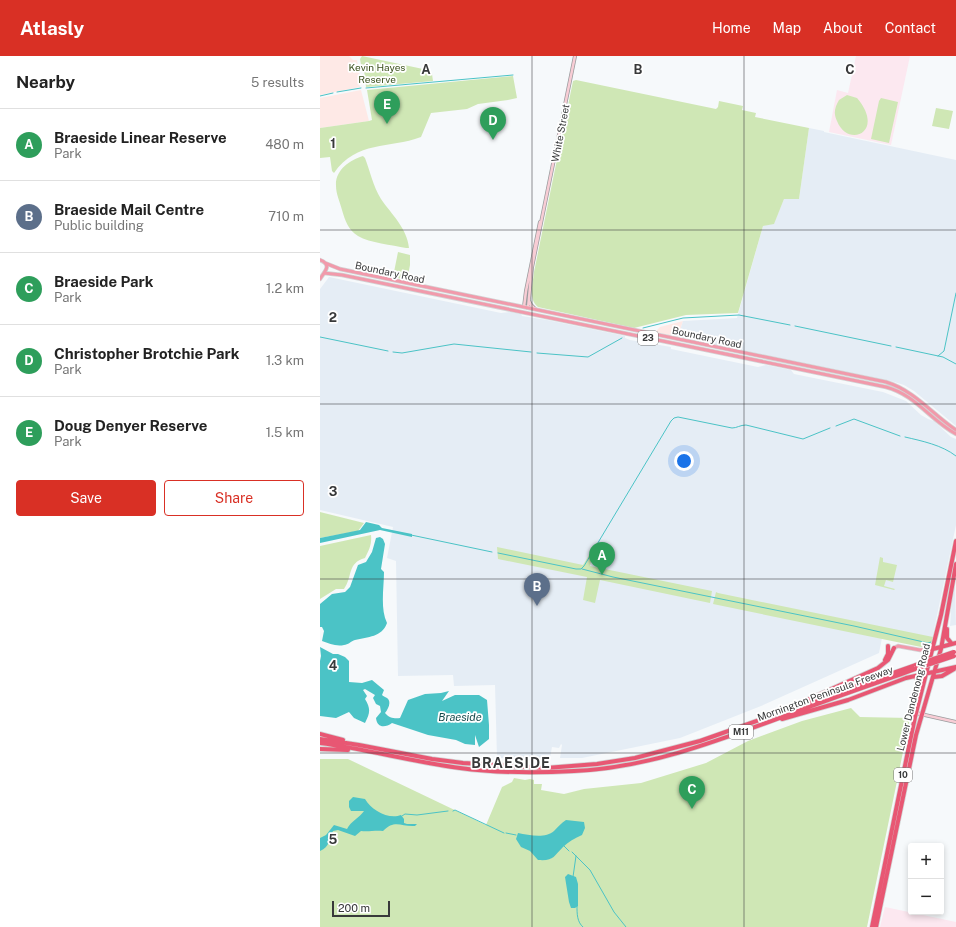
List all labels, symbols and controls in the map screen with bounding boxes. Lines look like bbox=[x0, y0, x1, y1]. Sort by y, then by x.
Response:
text: Atlasly bbox=[20, 17, 84, 39]
text: Home bbox=[712, 20, 751, 36]
text: Map bbox=[773, 20, 801, 36]
text: About bbox=[823, 20, 863, 36]
text: Contact bbox=[885, 20, 936, 36]
park label: Kevin Hayes Reserve bbox=[349, 61, 405, 85]
text: A bbox=[421, 62, 431, 77]
text: B bbox=[634, 62, 643, 77]
text: C bbox=[845, 62, 855, 77]
text: Nearby bbox=[16, 72, 75, 92]
text: 5 results bbox=[251, 75, 304, 90]
pin: E bbox=[374, 91, 400, 124]
street label: White Street bbox=[549, 103, 572, 163]
pin: D bbox=[480, 107, 506, 140]
text: Braeside Linear Reserve bbox=[54, 129, 227, 146]
text: 1 bbox=[330, 136, 336, 151]
text: A bbox=[24, 137, 34, 152]
text: 480 m bbox=[265, 137, 304, 152]
text: Park bbox=[54, 146, 82, 161]
text: Braeside Mail Centre bbox=[54, 201, 204, 218]
text: B bbox=[25, 209, 33, 224]
text: 710 m bbox=[268, 209, 304, 224]
text: Public building bbox=[54, 218, 144, 233]
street label: Boundary Road bbox=[354, 259, 426, 285]
text: Braeside Park bbox=[54, 273, 153, 290]
text: C bbox=[24, 281, 34, 296]
text: 1.2 km bbox=[266, 281, 304, 296]
text: Park bbox=[54, 290, 82, 305]
text: 2 bbox=[329, 310, 337, 325]
street label: Boundary Road bbox=[671, 324, 743, 350]
road number: 23 bbox=[638, 331, 658, 345]
text: Christopher Brotchie Park bbox=[54, 345, 239, 362]
text: D bbox=[24, 353, 34, 368]
text: 1.3 km bbox=[266, 353, 304, 368]
text: Park bbox=[54, 362, 82, 377]
text: Doug Denyer Reserve bbox=[54, 417, 207, 434]
text: E bbox=[25, 425, 33, 440]
text: 1.5 km bbox=[266, 425, 304, 440]
text: Park bbox=[54, 434, 82, 449]
your location bbox=[674, 451, 694, 471]
button: Save bbox=[16, 480, 156, 516]
button: Share bbox=[164, 480, 304, 516]
text: 3 bbox=[329, 484, 338, 499]
pin: A bbox=[589, 542, 615, 575]
pin: B bbox=[524, 573, 550, 606]
street label: Lower Dandenong Road bbox=[894, 642, 932, 752]
text: 4 bbox=[329, 658, 338, 673]
street label: Mornington Peninsula Freeway bbox=[755, 663, 895, 723]
water label: Braeside bbox=[438, 711, 482, 723]
road number: M11 bbox=[729, 725, 753, 739]
district label: BRAESIDE bbox=[471, 755, 551, 771]
road number: 10 bbox=[894, 768, 912, 782]
pin: C bbox=[679, 776, 705, 809]
text: 5 bbox=[329, 832, 338, 847]
map controls bbox=[908, 843, 944, 915]
button: + bbox=[908, 843, 944, 879]
button: − bbox=[908, 879, 944, 915]
scale bar bbox=[332, 899, 390, 918]
text: 200 m bbox=[338, 902, 370, 914]

